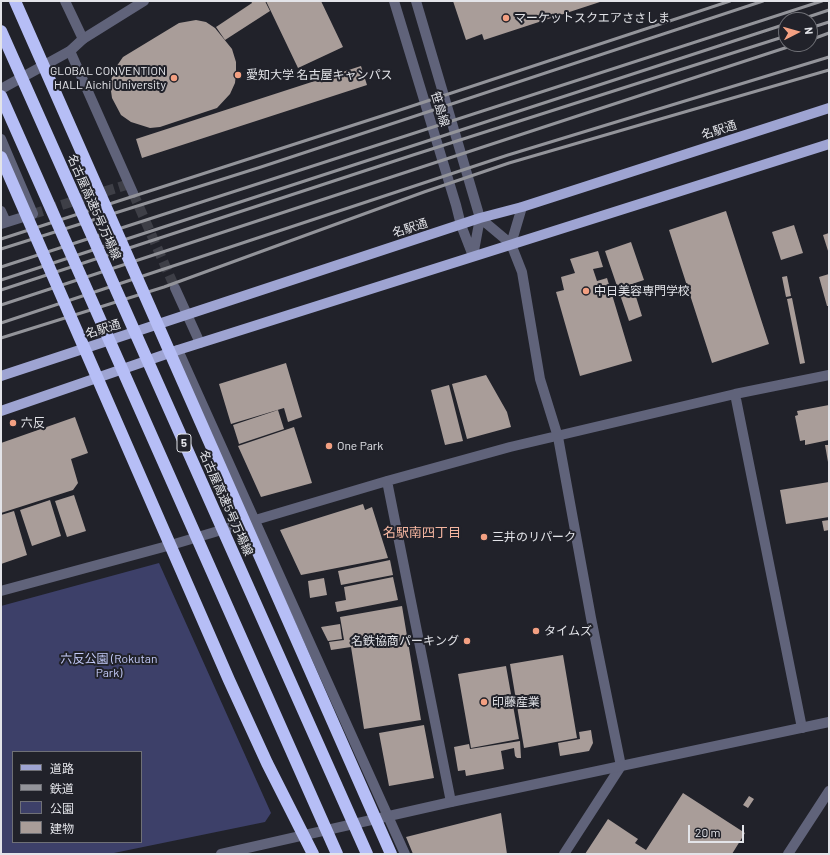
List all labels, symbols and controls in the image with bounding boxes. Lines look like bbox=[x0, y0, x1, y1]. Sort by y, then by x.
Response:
place label: マーケットスクエアささしま bbox=[514, 11, 670, 25]
north arrow bbox=[778, 12, 818, 52]
marker: マーケットスクエアささしま bbox=[501, 13, 511, 23]
text: N bbox=[803, 26, 816, 35]
place label: GLOBAL CONVENTION HALL Aichi University bbox=[50, 64, 166, 92]
place label: 愛知大学 名古屋キャンパス bbox=[246, 68, 392, 82]
marker: 愛知大学 名古屋キャンパス bbox=[233, 70, 243, 80]
marker: GLOBAL CONVENTION HALL Aichi University bbox=[169, 73, 179, 83]
street label: 笹島線 bbox=[428, 90, 452, 128]
street label: 名駅通 bbox=[700, 118, 738, 142]
street label: 名古屋高速5号万場線 bbox=[64, 152, 124, 262]
street label: 名駅通 bbox=[391, 216, 429, 240]
place label: 中日美容専門学校 bbox=[594, 284, 690, 298]
marker: 中日美容専門学校 bbox=[581, 286, 591, 296]
street label: 名駅通 bbox=[84, 317, 122, 341]
place label: 六反 bbox=[21, 416, 45, 430]
marker: 六反 bbox=[8, 418, 18, 428]
road number: 5 bbox=[177, 434, 191, 452]
place label: One Park bbox=[337, 439, 383, 453]
marker: One Park bbox=[324, 441, 334, 451]
street label: 名古屋高速5号万場線 bbox=[196, 448, 256, 558]
district label: 名駅南四丁目 bbox=[383, 525, 461, 541]
place label: 三井のリパーク bbox=[492, 530, 576, 544]
marker: 三井のリパーク bbox=[479, 532, 489, 542]
place label: タイムズ bbox=[544, 624, 592, 638]
marker: タイムズ bbox=[531, 626, 541, 636]
place label: 名鉄協商パーキング bbox=[351, 634, 459, 648]
marker: 名鉄協商パーキング bbox=[462, 636, 472, 646]
park label: 六反公園 (Rokutan Park) bbox=[61, 652, 157, 680]
place label: 印藤産業 bbox=[492, 695, 540, 709]
marker: 印藤産業 bbox=[479, 697, 489, 707]
legend bbox=[12, 751, 142, 843]
text: 道路 bbox=[50, 761, 74, 775]
text: 鉄道 bbox=[50, 781, 74, 795]
text: 公園 bbox=[50, 801, 74, 815]
scale bar bbox=[690, 817, 746, 843]
text: 建物 bbox=[50, 821, 74, 835]
text: 20 m bbox=[695, 825, 721, 839]

